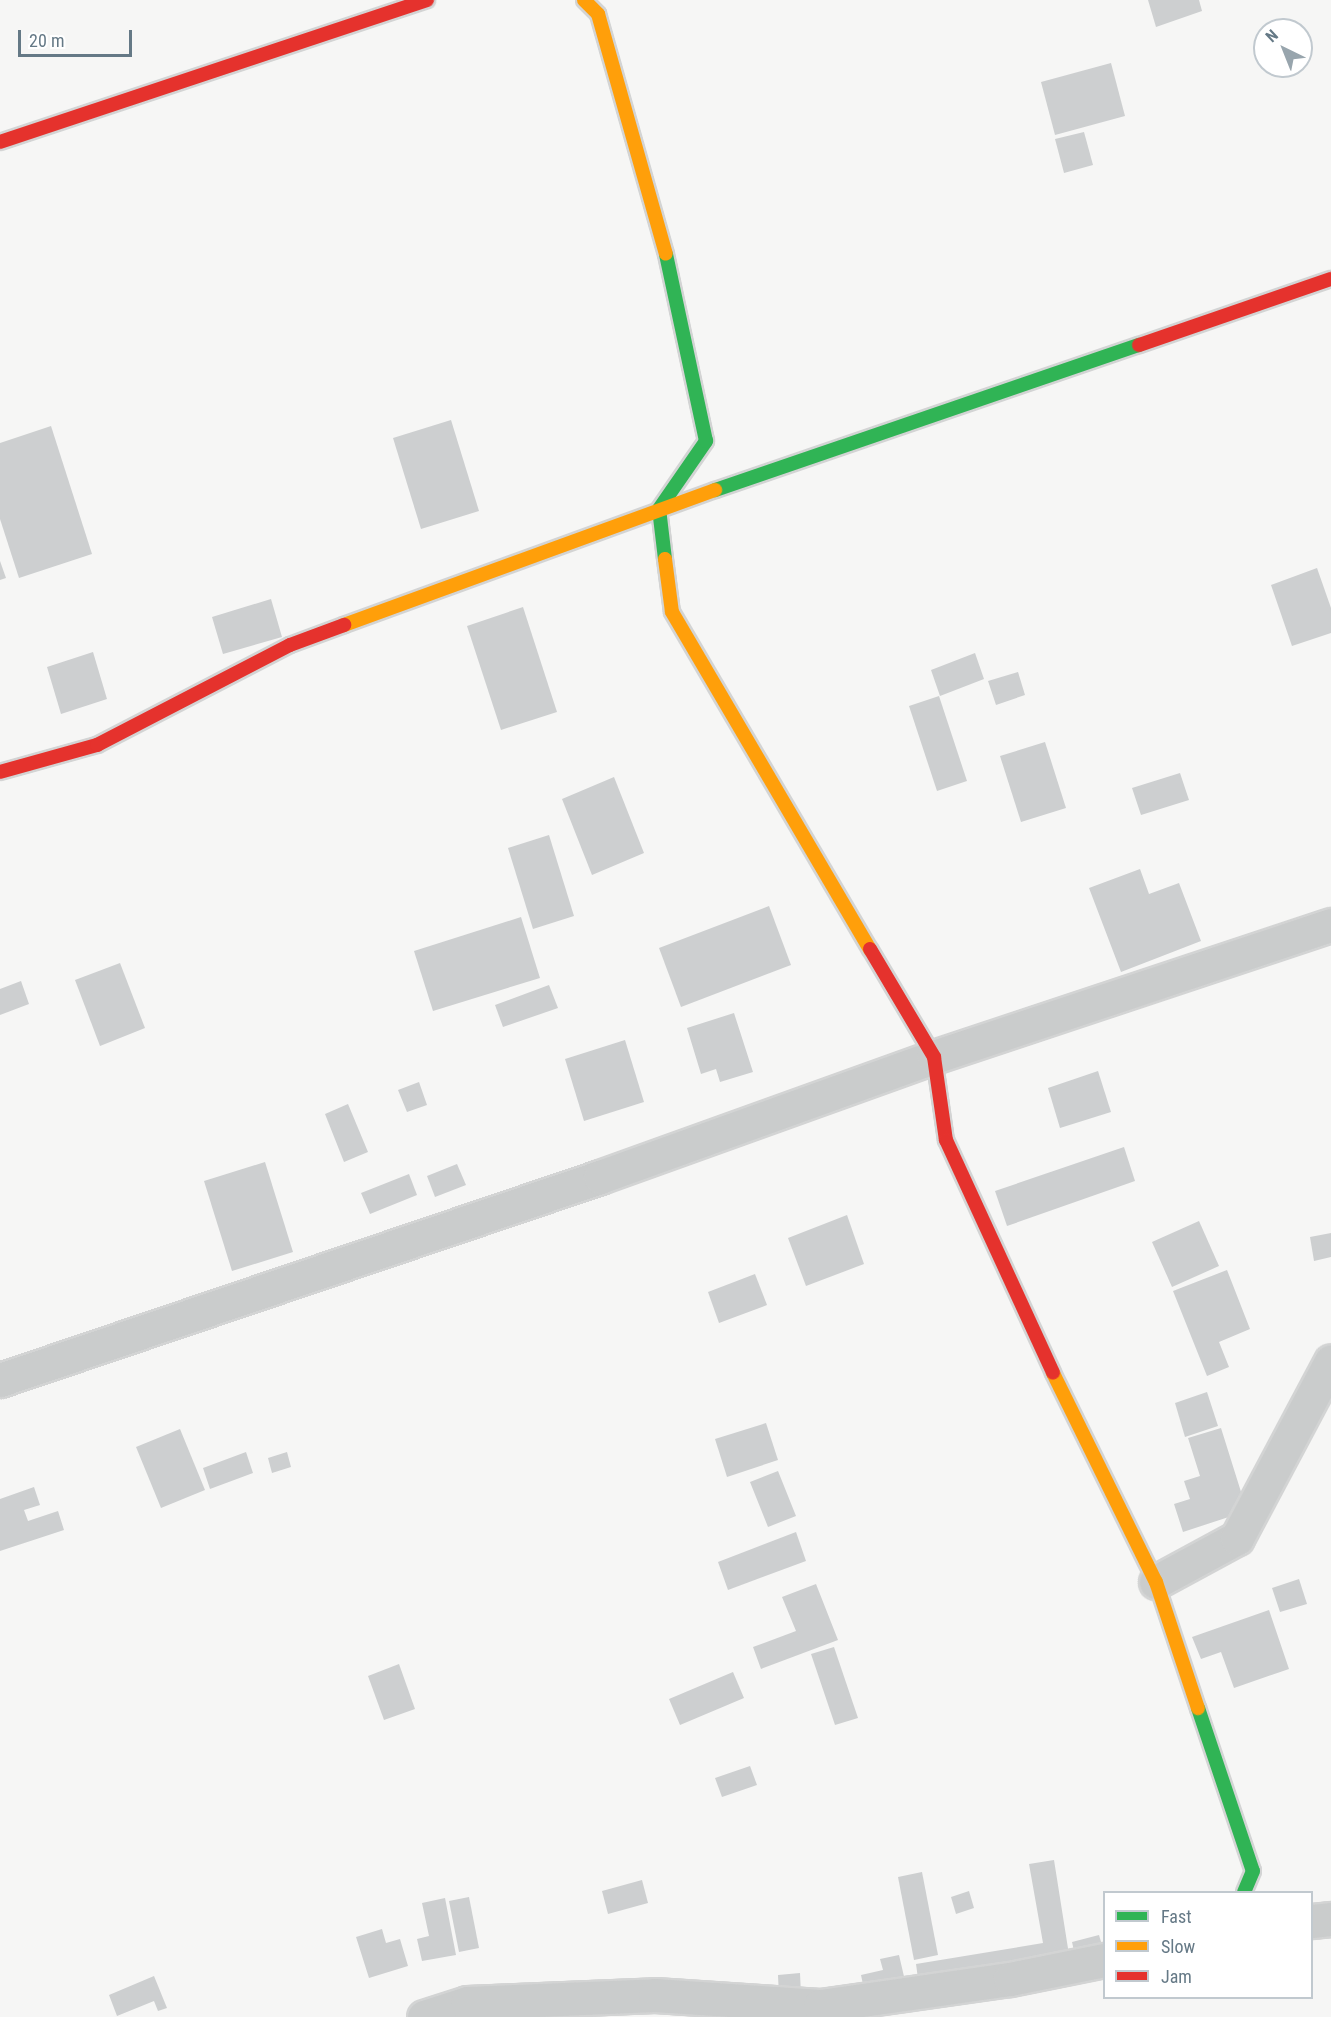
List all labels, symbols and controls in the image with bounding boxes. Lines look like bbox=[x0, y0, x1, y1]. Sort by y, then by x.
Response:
scale bar bbox=[21, 18, 135, 56]
north arrow bbox=[1253, 18, 1313, 78]
text: N bbox=[1262, 26, 1282, 46]
text: 20 m bbox=[29, 30, 64, 51]
legend bbox=[1103, 1891, 1313, 1999]
text: Fast bbox=[1161, 1906, 1192, 1927]
text: Slow bbox=[1161, 1936, 1195, 1957]
text: Jam bbox=[1161, 1966, 1192, 1987]

